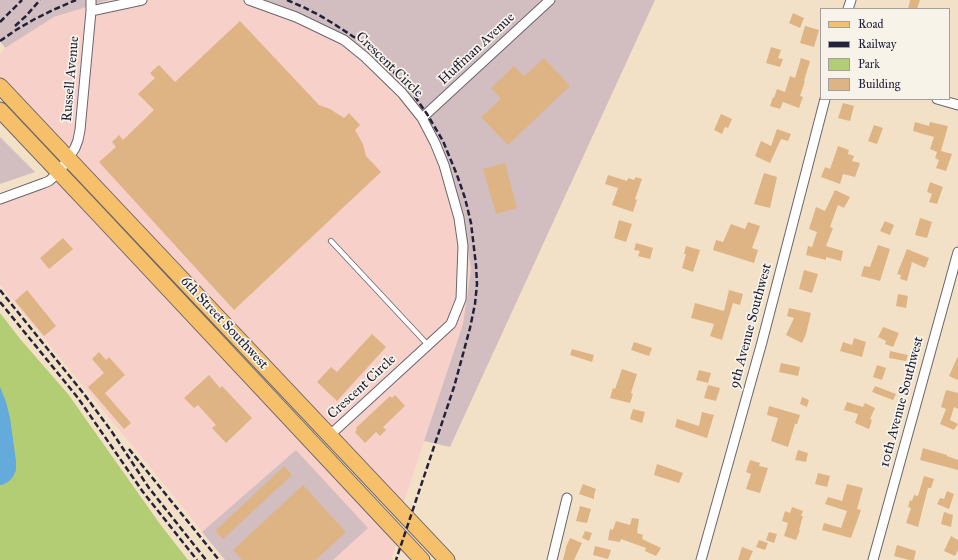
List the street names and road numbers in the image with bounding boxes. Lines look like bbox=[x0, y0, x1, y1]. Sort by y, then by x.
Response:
street label: Huffman Avenue bbox=[435, 9, 519, 89]
street label: Crescent Circle bbox=[352, 29, 426, 101]
street label: Russell Avenue bbox=[59, 36, 83, 122]
street label: 9th Avenue Southwest bbox=[726, 262, 776, 390]
street label: 6th Street Southwest bbox=[177, 273, 271, 373]
street label: 10th Avenue Southwest bbox=[876, 335, 928, 469]
street label: Crescent Circle bbox=[324, 351, 400, 423]

